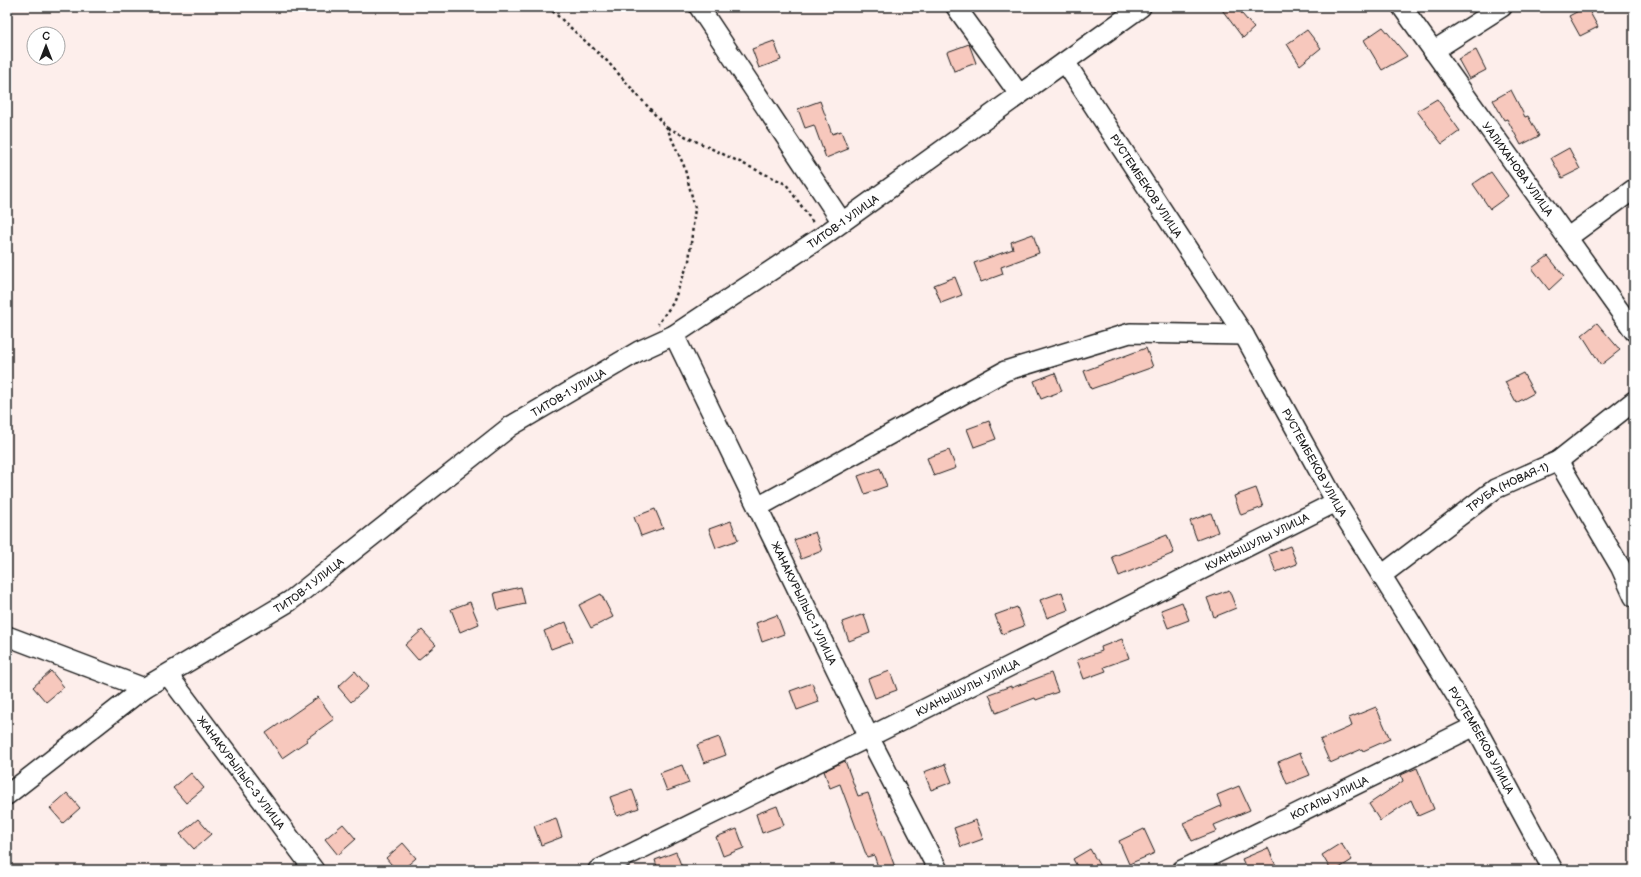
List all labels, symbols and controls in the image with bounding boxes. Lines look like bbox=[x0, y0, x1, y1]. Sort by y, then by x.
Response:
north arrow bbox=[26, 26, 66, 66]
text: С bbox=[42, 30, 50, 43]
street label: УАЛИХАНОВА УЛИЦА bbox=[1479, 120, 1556, 219]
street label: РУСТЕМБЕКОВ УЛИЦА bbox=[1107, 132, 1185, 241]
street label: ТИТОВ-1 УЛИЦА bbox=[805, 192, 881, 251]
street label: ТИТОВ-1 УЛИЦА bbox=[529, 366, 608, 420]
street label: РУСТЕМБЕКОВ УЛИЦА bbox=[1279, 407, 1349, 519]
street label: ТРУБА (НОВАЯ-1) bbox=[1464, 460, 1551, 515]
street label: КУАНЫШУЛЫ УЛИЦА bbox=[1203, 511, 1311, 574]
street label: ЖАНАКУРЫЛЫС-1 УЛИЦА bbox=[768, 540, 839, 667]
street label: ТИТОВ-1 УЛИЦА bbox=[272, 555, 347, 616]
street label: КУАНЫШУЛЫ УЛИЦА bbox=[914, 656, 1022, 719]
street label: РУСТЕМБЕКОВ УЛИЦА bbox=[1445, 684, 1517, 796]
street label: ЖАНАКУРЫЛЫС-3 УЛИЦА bbox=[194, 714, 287, 832]
street label: КОГАЛЫ УЛИЦА bbox=[1288, 773, 1371, 823]

